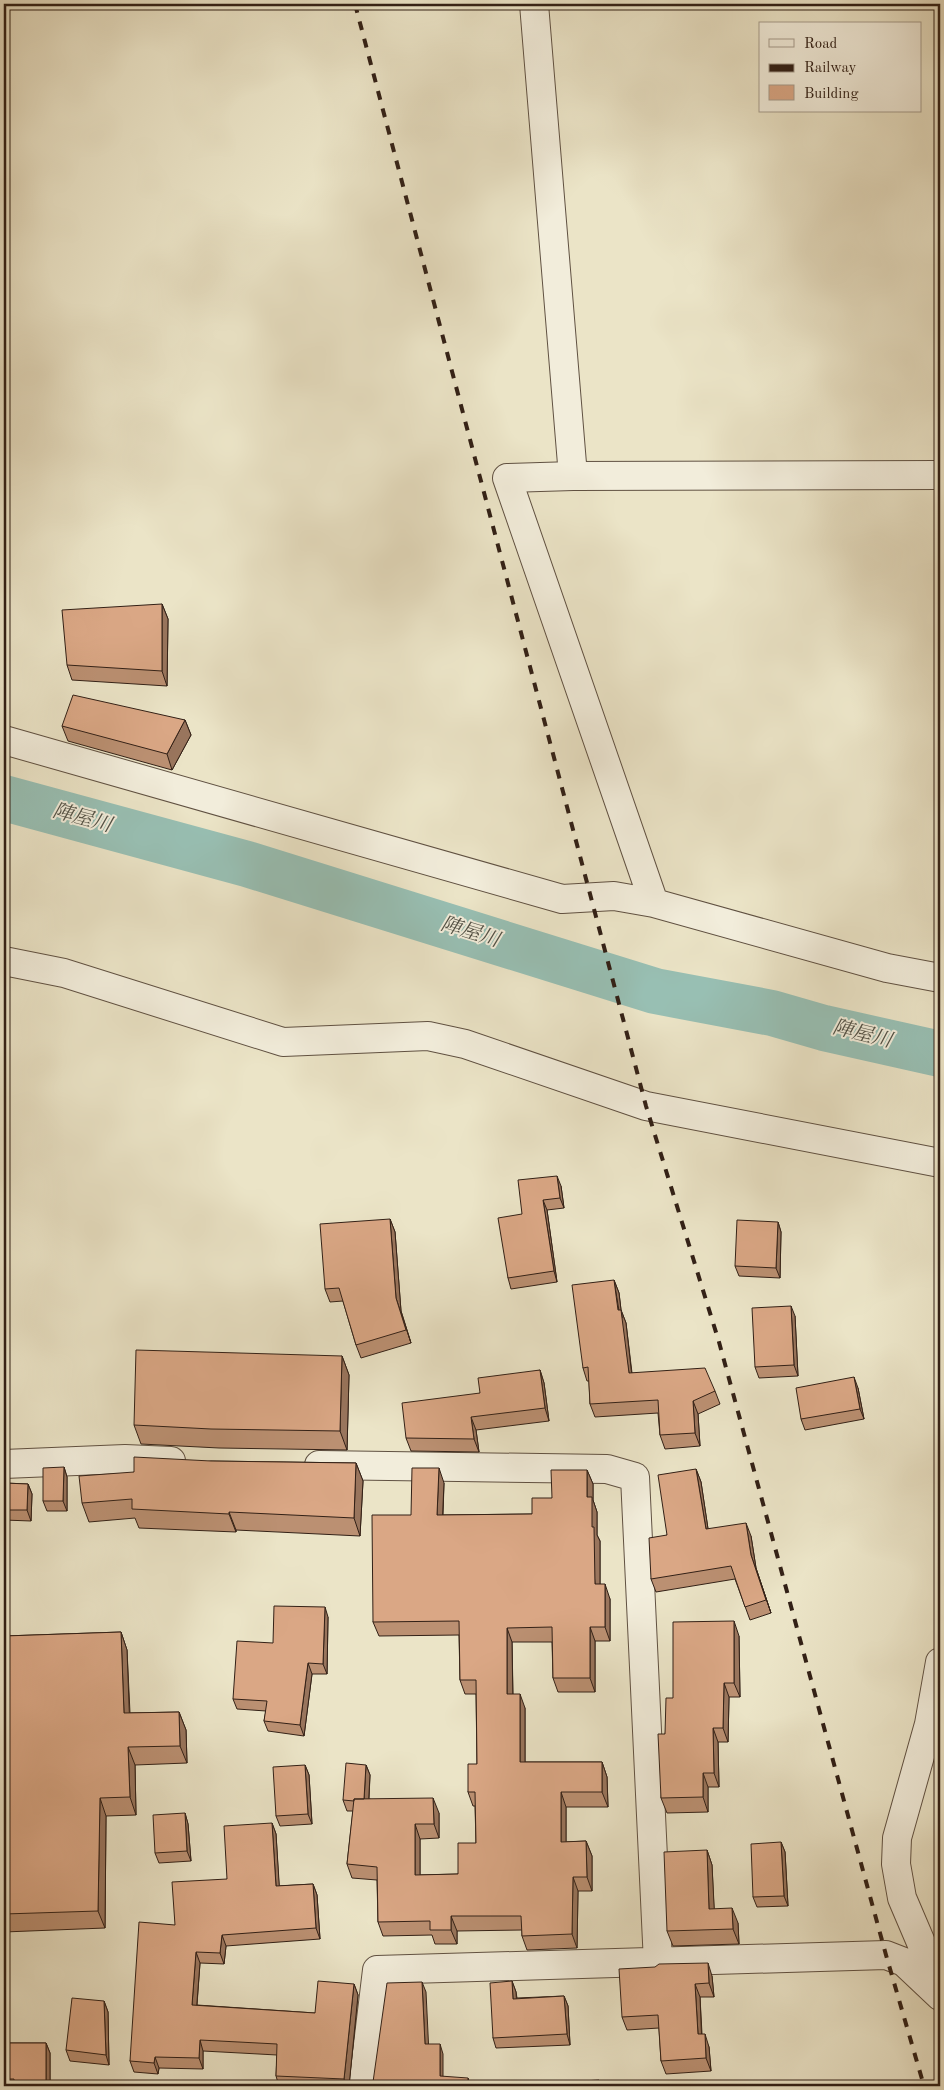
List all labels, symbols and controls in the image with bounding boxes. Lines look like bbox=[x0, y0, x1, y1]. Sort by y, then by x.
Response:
legend bbox=[759, 22, 922, 112]
text: Road bbox=[804, 37, 838, 52]
text: Railway bbox=[804, 61, 857, 76]
text: Building bbox=[804, 87, 859, 102]
water label: 陣屋川 bbox=[50, 800, 116, 837]
water label: 陣屋川 bbox=[438, 913, 504, 952]
water label: 陣屋川 bbox=[830, 1016, 896, 1052]

